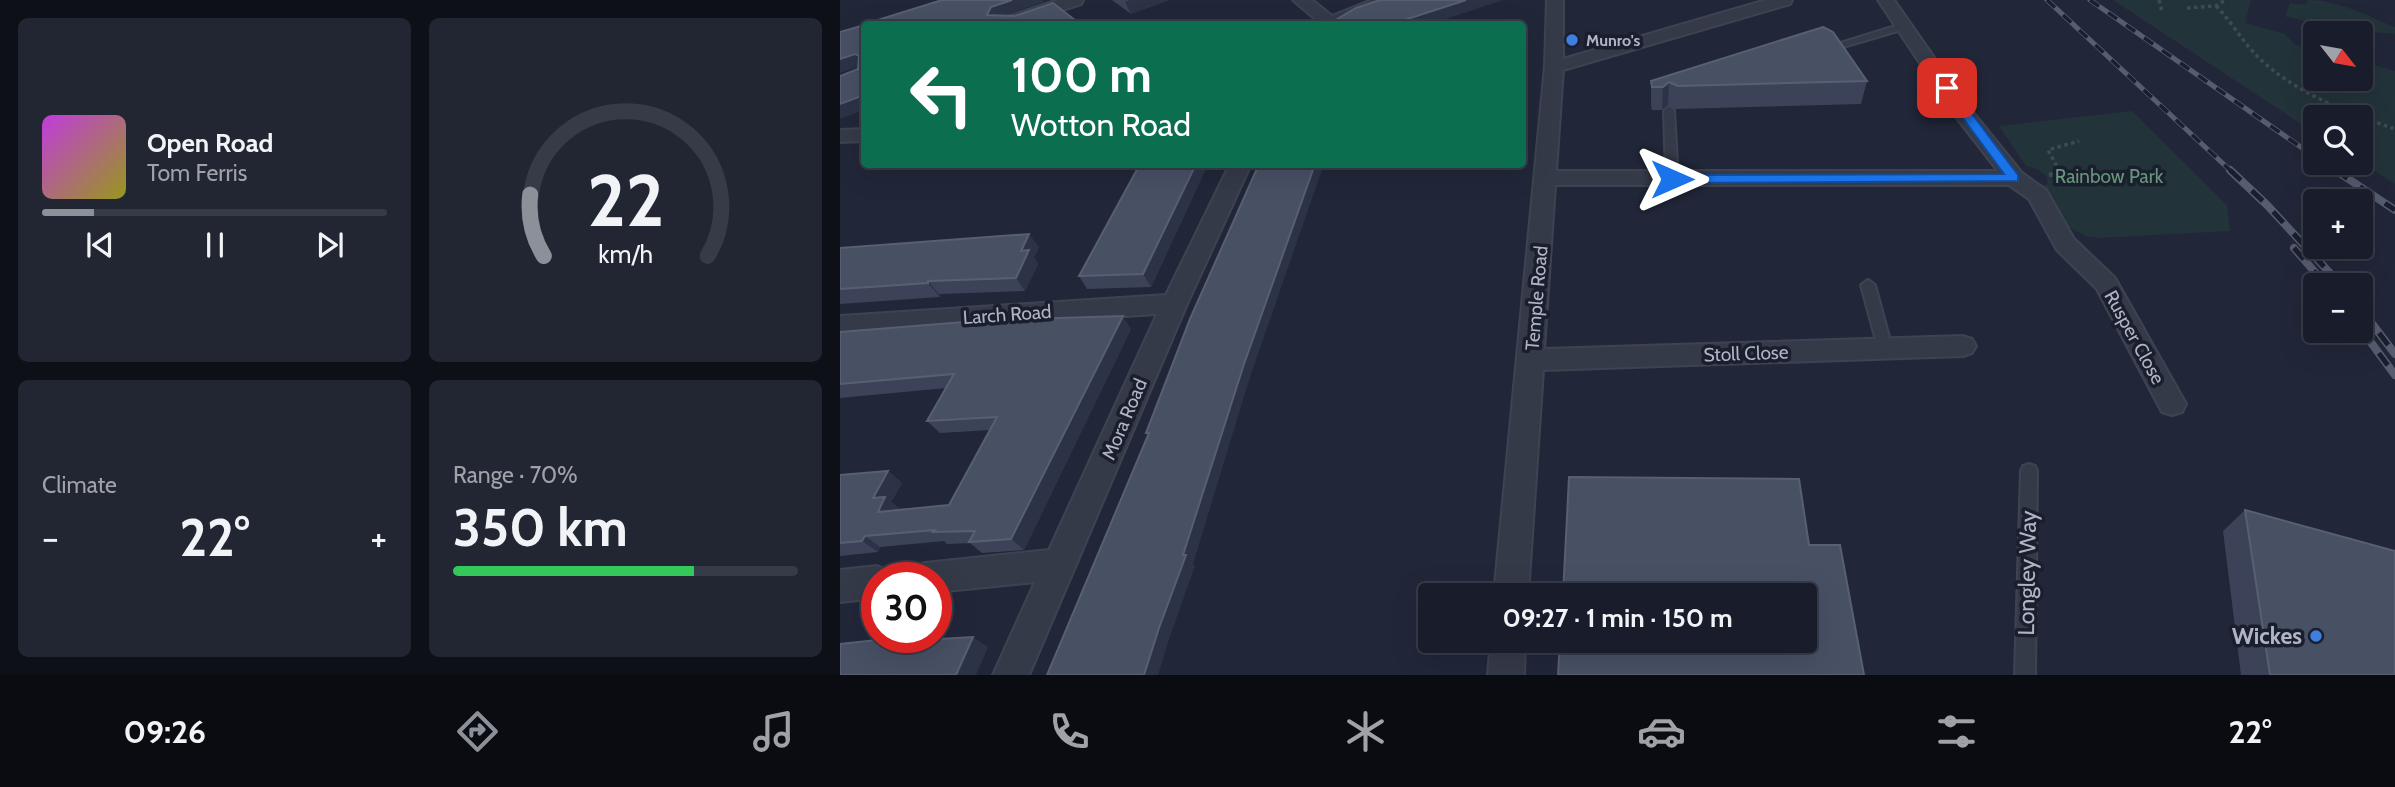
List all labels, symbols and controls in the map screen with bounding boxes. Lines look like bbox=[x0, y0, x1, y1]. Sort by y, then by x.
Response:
north arrow bbox=[2303, 21, 2373, 91]
map controls bbox=[2303, 21, 2373, 343]
place label: Munro's bbox=[1586, 31, 1641, 50]
marker: Munro's bbox=[1564, 32, 1580, 48]
text: 100 m bbox=[1011, 45, 1152, 104]
icon: left bbox=[896, 49, 987, 140]
pin bbox=[1917, 58, 1977, 118]
icon: arrive bbox=[1928, 69, 1966, 107]
text: Wotton Road bbox=[1011, 105, 1191, 144]
button: search bbox=[2303, 105, 2373, 175]
text: Open Road bbox=[147, 127, 273, 159]
position arrow bbox=[1635, 142, 1709, 216]
text: 22 bbox=[587, 156, 664, 244]
text: Tom Ferris bbox=[147, 159, 247, 187]
park label: Rainbow Park bbox=[2055, 165, 2164, 188]
button: + bbox=[2303, 189, 2373, 259]
icon: previous bbox=[81, 226, 119, 264]
icon: pause bbox=[196, 226, 234, 264]
icon: next bbox=[311, 226, 349, 264]
text: km/h bbox=[598, 239, 653, 269]
street label: Temple Road bbox=[1520, 245, 1553, 351]
button: − bbox=[2303, 273, 2373, 343]
street label: Rusper Close bbox=[2099, 286, 2170, 388]
street label: Larch Road bbox=[962, 300, 1052, 329]
street label: Stoll Close bbox=[1703, 341, 1789, 366]
street label: Mora Road bbox=[1097, 375, 1152, 463]
text: Range · 70% bbox=[453, 461, 578, 489]
text: Climate bbox=[42, 471, 117, 499]
text: 350 km bbox=[453, 496, 628, 559]
text: 22° bbox=[179, 506, 250, 569]
street label: Longley Way bbox=[2012, 510, 2042, 636]
text: − bbox=[42, 514, 59, 561]
text: + bbox=[370, 514, 387, 561]
speed limit sign: 30 bbox=[861, 562, 952, 653]
text: 09:27 · 1 min · 150 m bbox=[1502, 602, 1733, 634]
place label: Wickes bbox=[2232, 622, 2302, 650]
marker: Wickes bbox=[2308, 628, 2324, 644]
icon: directions bbox=[453, 707, 502, 756]
icon: music bbox=[749, 707, 798, 756]
icon: phone bbox=[1045, 707, 1094, 756]
icon: climate bbox=[1341, 707, 1390, 756]
icon: car bbox=[1637, 707, 1686, 756]
icon: filters bbox=[1932, 707, 1981, 756]
text: 09:26 bbox=[123, 712, 206, 751]
text: 22° bbox=[2228, 712, 2272, 751]

